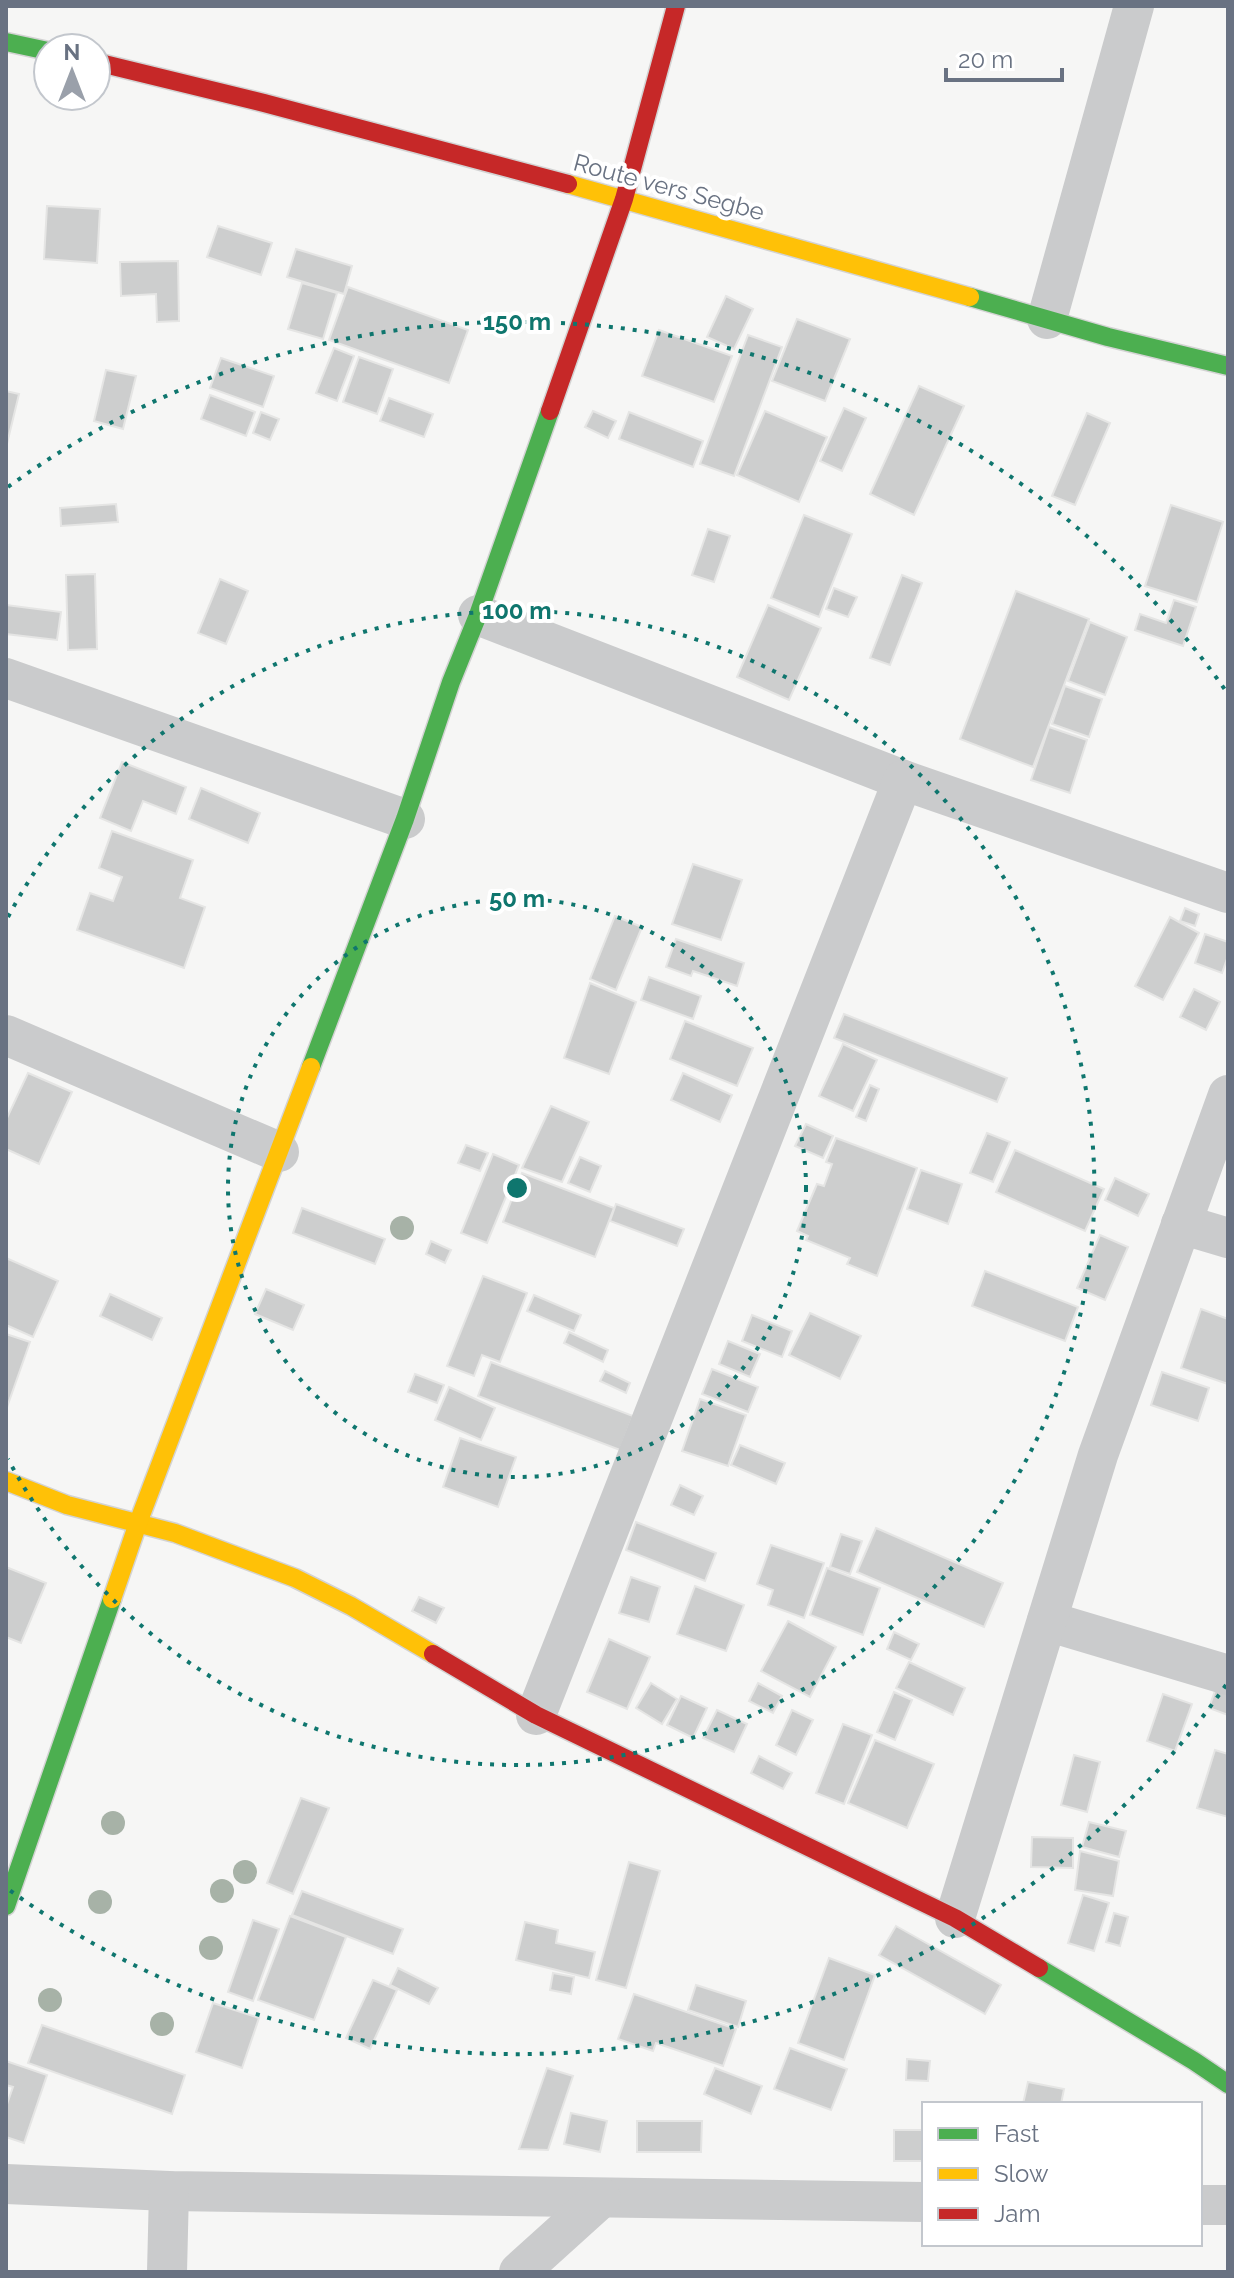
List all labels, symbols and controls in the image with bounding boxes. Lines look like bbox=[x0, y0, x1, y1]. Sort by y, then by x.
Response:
north arrow bbox=[32, 32, 112, 112]
scale bar bbox=[946, 32, 1062, 82]
text: N bbox=[64, 39, 80, 65]
text: 20 m bbox=[958, 45, 1013, 74]
street label: Route vers Segbe bbox=[571, 148, 767, 226]
text: 150 m bbox=[483, 307, 551, 336]
text: 100 m bbox=[482, 596, 552, 625]
text: 50 m bbox=[489, 884, 545, 913]
centre of rings bbox=[503, 1174, 531, 1202]
legend bbox=[922, 2102, 1202, 2246]
text: Fast bbox=[994, 2119, 1039, 2148]
text: Slow bbox=[994, 2159, 1049, 2188]
text: Jam bbox=[994, 2199, 1040, 2228]

